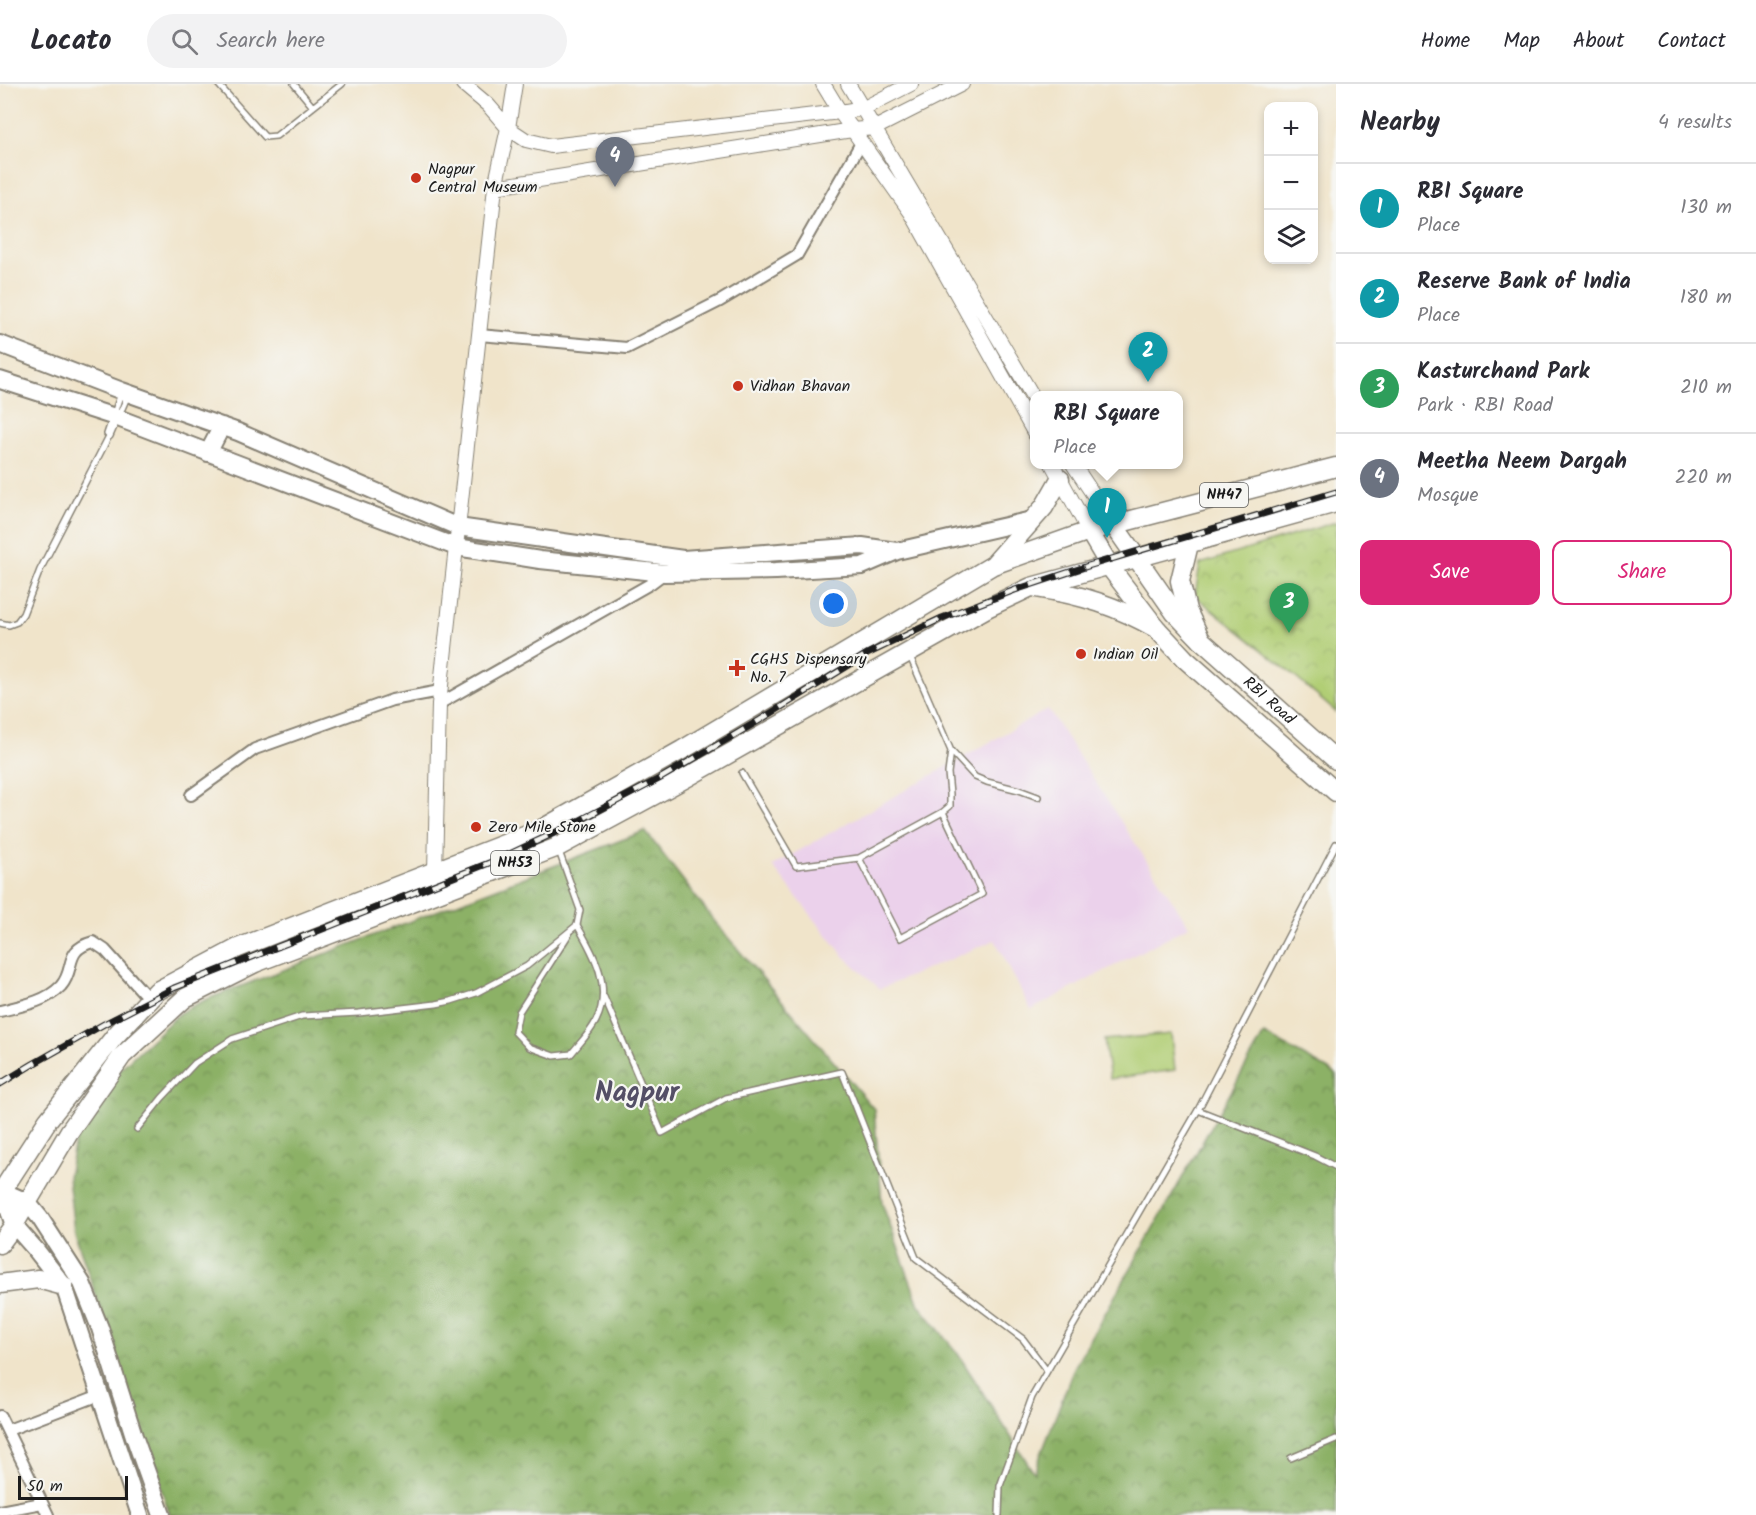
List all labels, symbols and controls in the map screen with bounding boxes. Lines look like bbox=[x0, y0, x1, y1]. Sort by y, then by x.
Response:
search box bbox=[147, 14, 567, 68]
text: Locato bbox=[30, 19, 111, 64]
text: Search here bbox=[216, 24, 325, 59]
icon: search bbox=[168, 25, 201, 58]
text: Home bbox=[1421, 25, 1470, 58]
text: Map bbox=[1503, 25, 1540, 58]
text: About bbox=[1573, 25, 1624, 58]
text: Contact bbox=[1657, 25, 1726, 58]
map controls bbox=[1264, 102, 1318, 264]
button: + bbox=[1264, 102, 1318, 156]
text: Nearby bbox=[1360, 102, 1440, 144]
text: 4 results bbox=[1658, 107, 1732, 139]
pin: 4 bbox=[596, 138, 634, 187]
button: − bbox=[1264, 156, 1318, 210]
place label: Nagpur Central Museum bbox=[428, 157, 538, 200]
marker: Nagpur Central Museum bbox=[409, 171, 423, 185]
text: RBI Square bbox=[1417, 175, 1523, 210]
text: 1 bbox=[1376, 192, 1383, 224]
text: 130 m bbox=[1680, 192, 1732, 224]
button: layers bbox=[1264, 210, 1318, 264]
text: Place bbox=[1417, 210, 1460, 242]
text: Reserve Bank of India bbox=[1417, 265, 1631, 300]
text: 2 bbox=[1374, 282, 1385, 314]
text: 180 m bbox=[1680, 282, 1732, 314]
text: Place bbox=[1417, 300, 1460, 332]
pin: 2 bbox=[1128, 332, 1168, 382]
text: Kasturchand Park bbox=[1417, 355, 1589, 390]
text: 3 bbox=[1374, 372, 1385, 404]
text: 210 m bbox=[1680, 372, 1732, 404]
place label: Vidhan Bhavan bbox=[750, 374, 850, 399]
marker: Vidhan Bhavan bbox=[731, 379, 745, 393]
text: Park · RBI Road bbox=[1417, 390, 1553, 422]
popup bbox=[1030, 391, 1183, 469]
text: RBI Square bbox=[1053, 397, 1160, 432]
text: Place bbox=[1053, 432, 1096, 464]
text: Meetha Neem Dargah bbox=[1417, 445, 1627, 480]
text: 4 bbox=[1374, 462, 1385, 494]
text: 220 m bbox=[1675, 462, 1732, 494]
text: Mosque bbox=[1417, 480, 1478, 512]
road number: NH47 bbox=[1200, 483, 1248, 507]
pin: 1 bbox=[1088, 488, 1126, 538]
button: Save bbox=[1360, 540, 1540, 605]
button: Share bbox=[1552, 540, 1732, 605]
pin: 3 bbox=[1270, 584, 1308, 633]
your location bbox=[819, 589, 848, 618]
place label: Indian Oil bbox=[1093, 642, 1158, 667]
place label: CGHS Dispensary No. 7 bbox=[750, 647, 867, 690]
marker: Indian Oil bbox=[1074, 647, 1088, 661]
marker: CGHS Dispensary No. 7 bbox=[728, 659, 746, 677]
street label: RBI Road bbox=[1237, 670, 1302, 731]
place label: Zero Mile Stone bbox=[488, 815, 596, 840]
marker: Zero Mile Stone bbox=[469, 820, 483, 834]
road number: NH53 bbox=[491, 851, 539, 875]
district label: Nagpur bbox=[595, 1071, 681, 1116]
scale bar bbox=[18, 1473, 128, 1500]
text: 50 m bbox=[27, 1474, 63, 1499]

